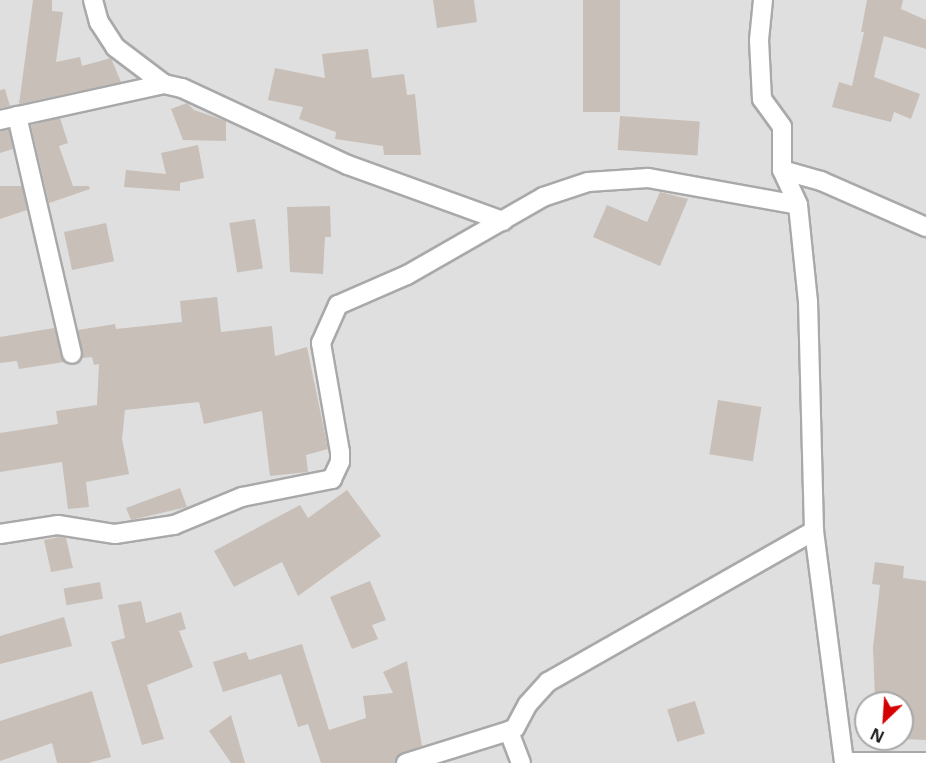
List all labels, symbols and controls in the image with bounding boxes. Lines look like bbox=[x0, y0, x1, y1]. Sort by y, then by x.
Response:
north arrow bbox=[854, 691, 914, 751]
text: N bbox=[867, 723, 888, 748]

